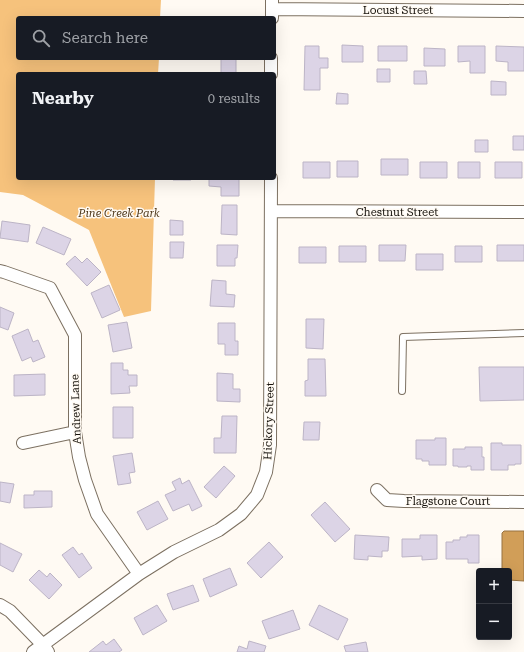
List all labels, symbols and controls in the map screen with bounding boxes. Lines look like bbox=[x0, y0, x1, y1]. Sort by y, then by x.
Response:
street label: Locust Street bbox=[363, 4, 433, 17]
search box bbox=[16, 16, 276, 60]
icon: search bbox=[30, 27, 52, 49]
text: Search here bbox=[62, 29, 148, 47]
text: Nearby bbox=[32, 88, 94, 108]
text: 0 results bbox=[208, 91, 260, 106]
street label: Chestnut Street bbox=[356, 206, 438, 219]
park label: Pine Creek Park bbox=[77, 207, 160, 220]
street label: Andrew Lane bbox=[68, 374, 84, 444]
street label: Hickory Street bbox=[261, 382, 277, 460]
street label: Flagstone Court bbox=[406, 495, 490, 508]
map controls bbox=[476, 568, 512, 640]
button: + bbox=[476, 568, 512, 604]
button: − bbox=[476, 604, 512, 640]

